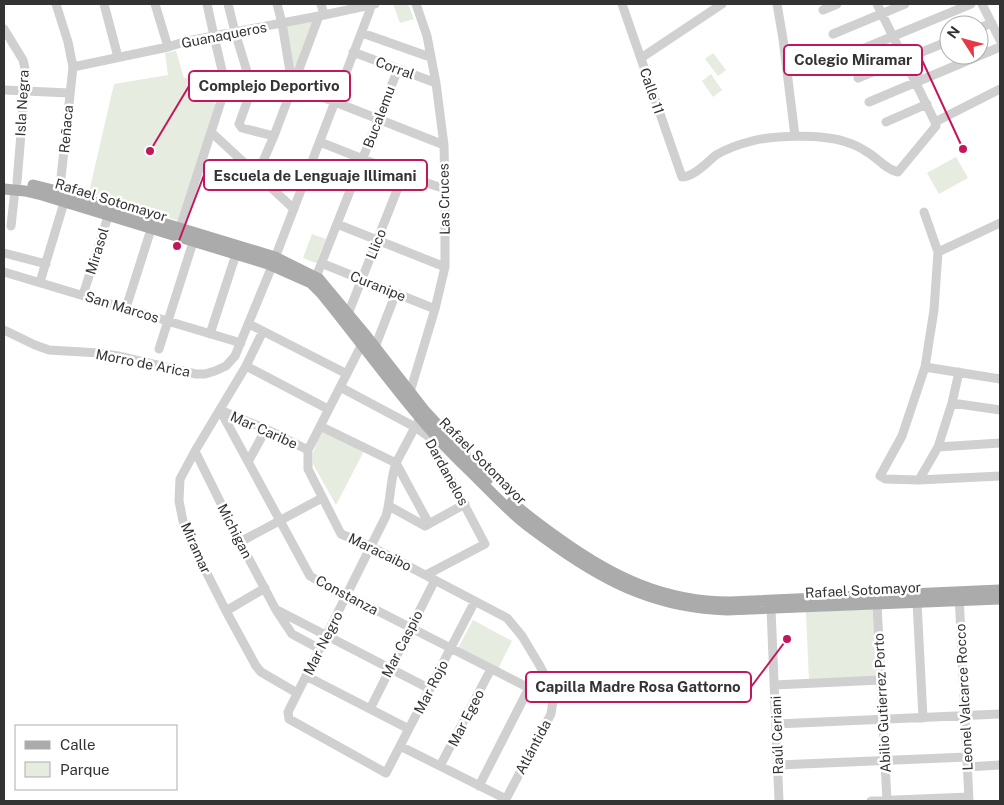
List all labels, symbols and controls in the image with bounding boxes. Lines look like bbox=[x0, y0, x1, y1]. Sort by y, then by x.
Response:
north arrow bbox=[939, 15, 989, 65]
street label: Guanaqueros bbox=[180, 19, 268, 51]
text: N bbox=[944, 23, 963, 41]
callout: Colegio Miramar bbox=[784, 45, 922, 75]
text: Colegio Miramar bbox=[794, 51, 912, 68]
street label: Corral bbox=[373, 54, 417, 82]
street label: Calle 11 bbox=[637, 66, 667, 116]
street label: Isla Negra bbox=[12, 69, 32, 137]
callout: Complejo Deportivo bbox=[189, 71, 350, 101]
text: Complejo Deportivo bbox=[198, 77, 340, 94]
street label: Bucalemu bbox=[360, 84, 398, 150]
street label: Reñaca bbox=[56, 104, 76, 154]
callout: Escuela de Lenguaje Illimani bbox=[204, 160, 427, 190]
street label: Las Cruces bbox=[435, 163, 453, 235]
text: Escuela de Lenguaje Illimani bbox=[214, 167, 416, 184]
street label: Rafael Sotomayor bbox=[53, 175, 169, 225]
street label: Mirasol bbox=[82, 226, 112, 276]
street label: Llico bbox=[363, 226, 389, 261]
street label: Curanipe bbox=[348, 268, 408, 304]
street label: San Marcos bbox=[83, 288, 161, 326]
street label: Morro de Arica bbox=[94, 346, 192, 380]
street label: Mar Caribe bbox=[228, 408, 300, 452]
street label: Rafael Sotomayor bbox=[436, 414, 530, 508]
street label: Dardanelos bbox=[422, 436, 472, 508]
street label: Michigan bbox=[214, 501, 256, 561]
street label: Miramar bbox=[178, 520, 214, 576]
street label: Maracaibo bbox=[346, 530, 414, 574]
street label: Constanza bbox=[313, 572, 381, 618]
street label: Rafael Sotomayor bbox=[805, 579, 921, 601]
street label: Mar Negro bbox=[300, 608, 346, 678]
street label: Mar Caspio bbox=[378, 608, 426, 680]
street label: Leonel Valcarce Rocco bbox=[952, 623, 976, 771]
street label: Abilio Gutierrez Porto bbox=[870, 633, 894, 773]
street label: Mar Rojo bbox=[411, 658, 451, 716]
callout: Capilla Madre Rosa Gattorno bbox=[526, 672, 751, 702]
text: Capilla Madre Rosa Gattorno bbox=[535, 678, 741, 695]
street label: Mar Egeo bbox=[445, 687, 487, 749]
street label: Raúl Ceriani bbox=[768, 695, 786, 775]
street label: Atlántida bbox=[512, 717, 554, 777]
legend bbox=[15, 725, 178, 790]
text: Calle bbox=[60, 736, 96, 753]
text: Parque bbox=[60, 761, 110, 778]

